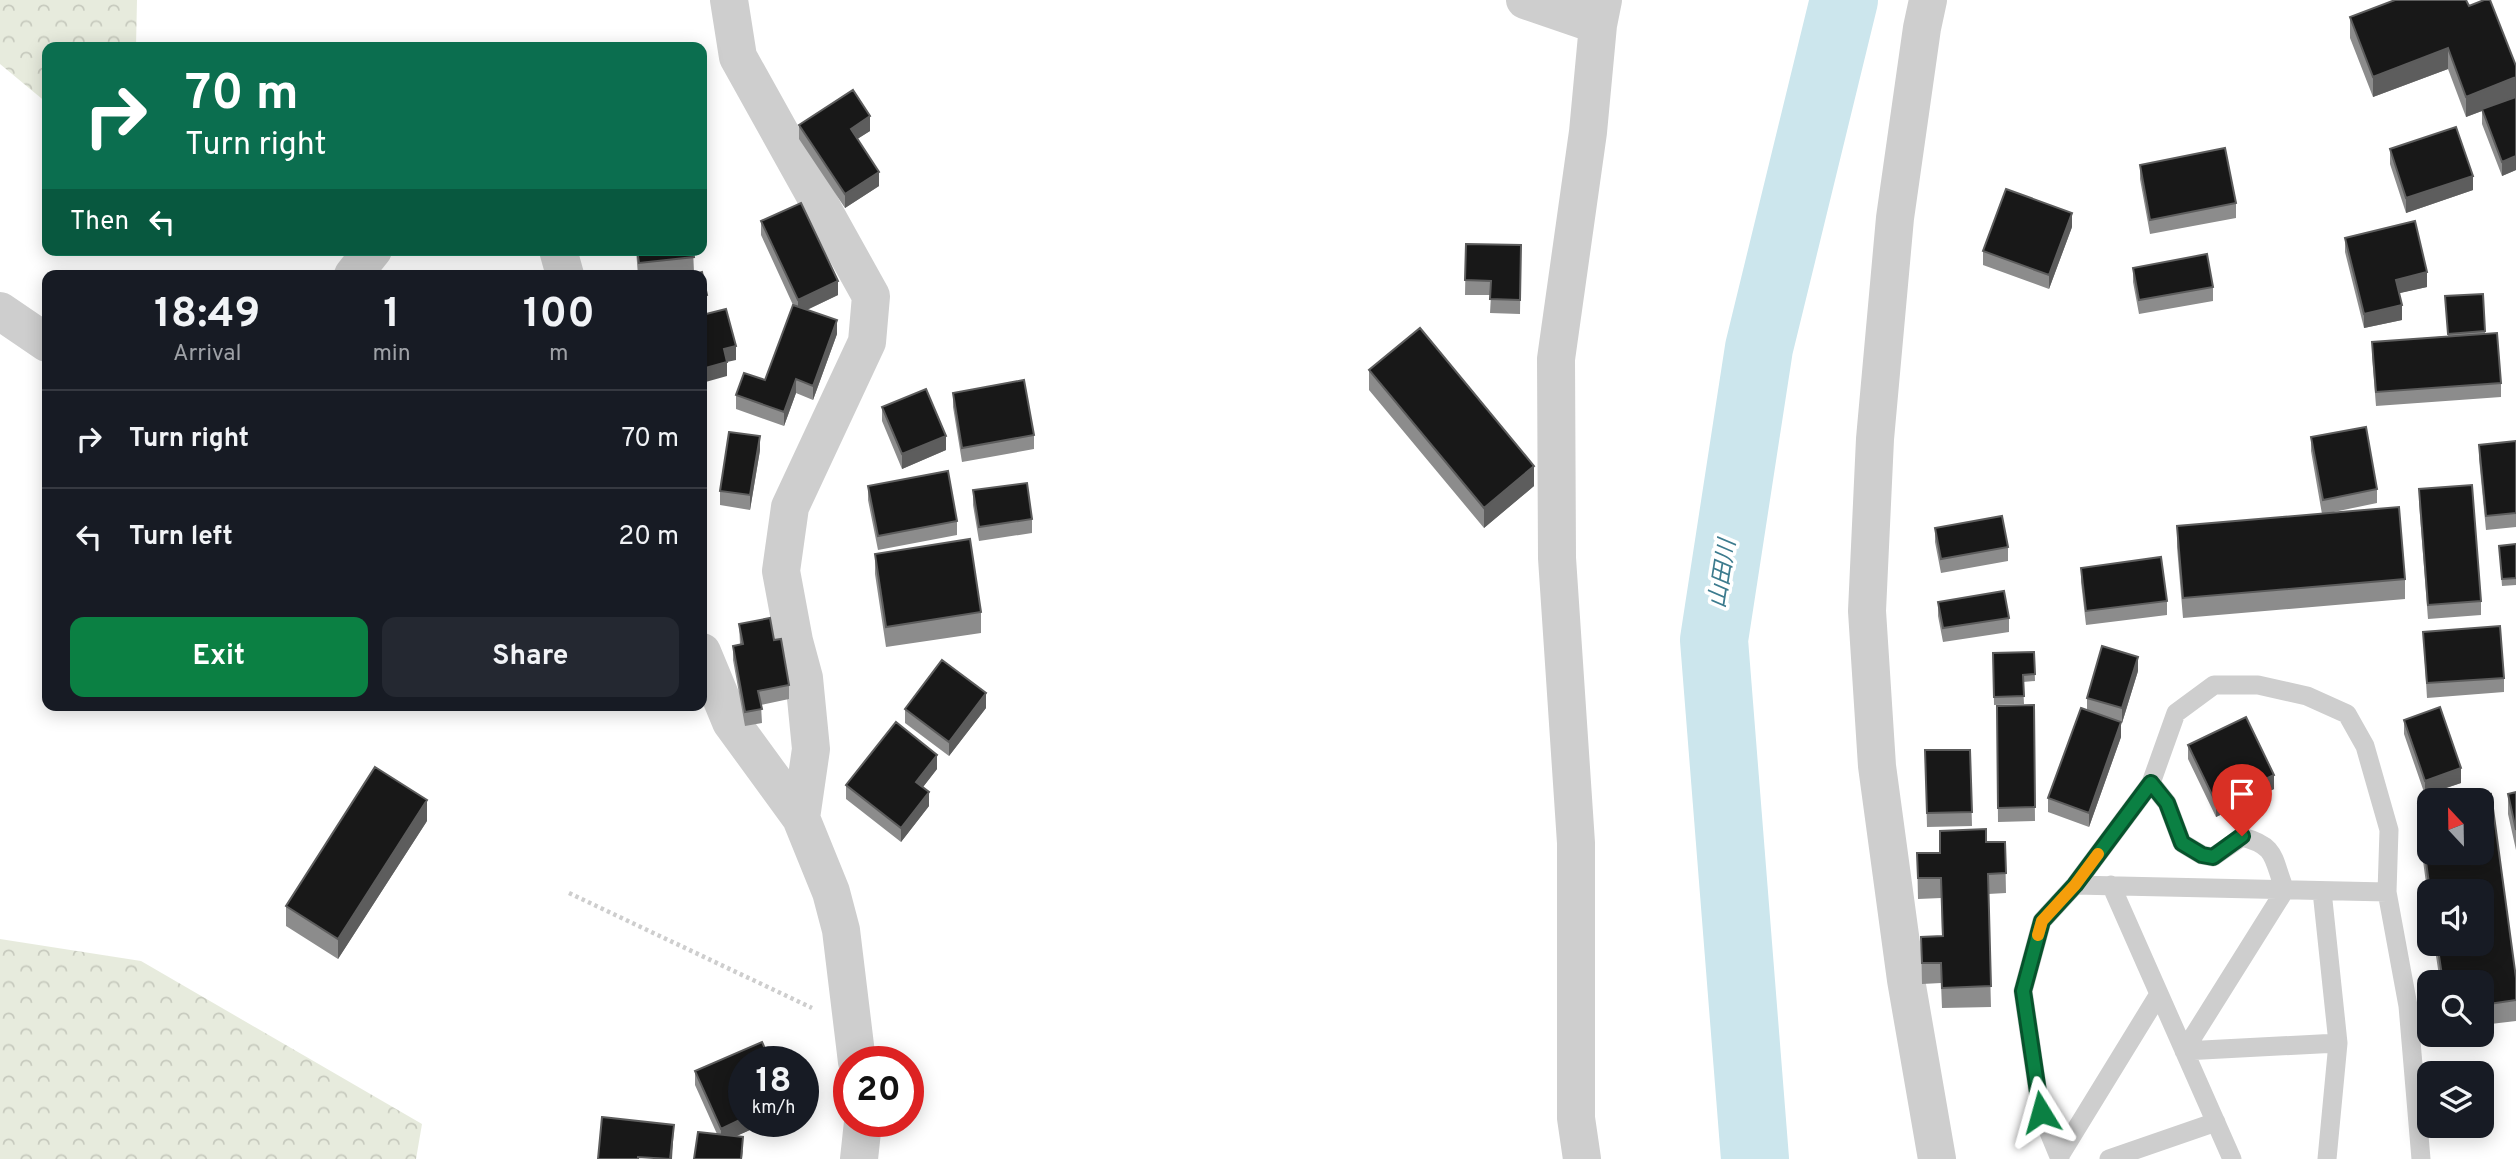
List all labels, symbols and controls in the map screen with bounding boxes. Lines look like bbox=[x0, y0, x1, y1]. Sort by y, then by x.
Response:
text: 70 m bbox=[185, 65, 299, 127]
icon: right bbox=[70, 70, 161, 161]
text: Turn right bbox=[185, 126, 327, 166]
icon: left bbox=[143, 203, 181, 241]
text: Then bbox=[70, 206, 129, 239]
text: 18:49 bbox=[154, 289, 260, 342]
text: 1 bbox=[383, 289, 400, 342]
text: 100 bbox=[523, 289, 595, 342]
text: Arrival bbox=[173, 340, 241, 369]
text: min bbox=[372, 340, 411, 369]
text: m bbox=[549, 340, 569, 369]
icon: right bbox=[70, 420, 108, 458]
text: Turn right bbox=[129, 423, 249, 456]
text: 70 m bbox=[621, 423, 679, 456]
icon: left bbox=[70, 518, 108, 556]
text: Turn left bbox=[129, 521, 233, 554]
text: 20 m bbox=[618, 521, 679, 554]
water label: 山田川 bbox=[1704, 535, 1744, 610]
button: Exit bbox=[70, 617, 368, 697]
button: Share bbox=[382, 617, 679, 697]
pin bbox=[2212, 764, 2272, 836]
icon: arrive bbox=[2223, 775, 2261, 813]
north arrow bbox=[2417, 788, 2494, 864]
map controls bbox=[2417, 788, 2494, 1138]
button: sound bbox=[2417, 879, 2494, 956]
button: search bbox=[2417, 970, 2494, 1047]
speed limit sign: 20 bbox=[833, 1046, 924, 1137]
text: 18 bbox=[755, 1060, 792, 1104]
button: layers bbox=[2417, 1061, 2494, 1138]
position arrow bbox=[2004, 1075, 2078, 1149]
text: km/h bbox=[752, 1097, 795, 1120]

